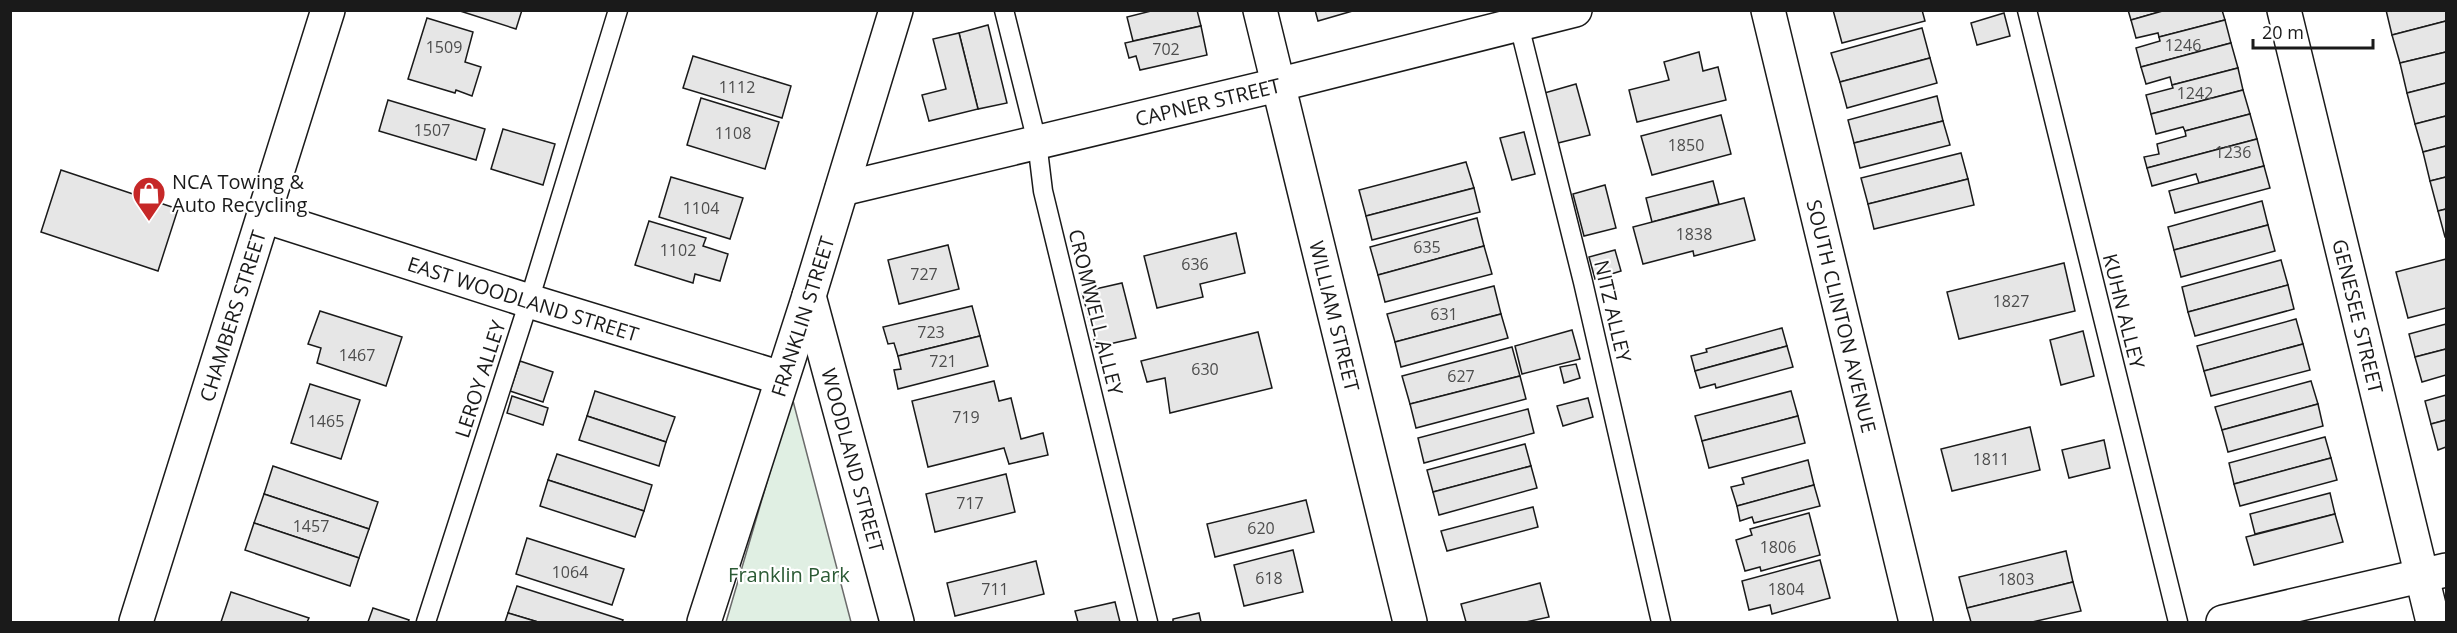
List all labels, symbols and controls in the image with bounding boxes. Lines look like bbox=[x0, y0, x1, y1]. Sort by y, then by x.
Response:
scale bar bbox=[2253, 12, 2373, 50]
text: 20 m bbox=[2262, 20, 2304, 44]
house number: 1246 bbox=[2165, 34, 2201, 56]
house number: 1509 bbox=[426, 36, 462, 58]
house number: 702 bbox=[1152, 38, 1180, 60]
street label: CAPNER STREET bbox=[1132, 71, 1283, 132]
house number: 1112 bbox=[719, 76, 755, 98]
house number: 1242 bbox=[2177, 82, 2213, 104]
house number: 1507 bbox=[414, 119, 450, 141]
house number: 1108 bbox=[715, 122, 751, 144]
house number: 1850 bbox=[1668, 134, 1704, 156]
house number: 1236 bbox=[2215, 141, 2251, 163]
place label: NCA Towing & Auto Recycling bbox=[172, 168, 307, 218]
shop icon: NCA Towing & Auto Recycling bbox=[131, 175, 167, 222]
house number: 1104 bbox=[683, 197, 719, 219]
street label: SOUTH CLINTON AVENUE bbox=[1801, 197, 1883, 436]
house number: 1838 bbox=[1676, 223, 1712, 245]
street label: CROMWELL ALLEY bbox=[1062, 226, 1130, 399]
street label: CHAMBERS STREET bbox=[193, 227, 272, 405]
street label: FRANKLIN STREET bbox=[764, 233, 840, 400]
house number: 635 bbox=[1413, 236, 1441, 258]
street label: GENESEE STREET bbox=[2327, 236, 2390, 396]
street label: WILLIAM STREET bbox=[1304, 238, 1366, 394]
house number: 1102 bbox=[660, 239, 696, 261]
street label: EAST WOODLAND STREET bbox=[404, 249, 642, 347]
street label: KUHN ALLEY bbox=[2097, 251, 2152, 372]
house number: 636 bbox=[1181, 253, 1209, 275]
street label: NITZ ALLEY bbox=[1588, 257, 1638, 366]
house number: 727 bbox=[910, 263, 938, 285]
house number: 1827 bbox=[1993, 290, 2029, 312]
house number: 631 bbox=[1430, 303, 1458, 325]
street label: LEROY ALLEY bbox=[448, 316, 512, 441]
house number: 723 bbox=[917, 321, 945, 343]
house number: 1467 bbox=[339, 344, 375, 366]
house number: 721 bbox=[929, 350, 957, 372]
house number: 630 bbox=[1191, 358, 1219, 380]
street label: WOODLAND STREET bbox=[816, 365, 891, 555]
house number: 627 bbox=[1447, 365, 1475, 387]
house number: 719 bbox=[952, 406, 980, 428]
house number: 1465 bbox=[308, 410, 344, 432]
house number: 1811 bbox=[1973, 448, 2009, 470]
house number: 717 bbox=[956, 492, 984, 514]
house number: 1457 bbox=[293, 515, 329, 537]
house number: 620 bbox=[1247, 517, 1275, 539]
house number: 1806 bbox=[1760, 536, 1796, 558]
house number: 1064 bbox=[552, 561, 588, 583]
park label: Franklin Park bbox=[728, 561, 850, 588]
house number: 618 bbox=[1255, 567, 1283, 589]
house number: 1803 bbox=[1998, 568, 2034, 590]
house number: 711 bbox=[981, 578, 1009, 600]
house number: 1804 bbox=[1768, 578, 1804, 600]

